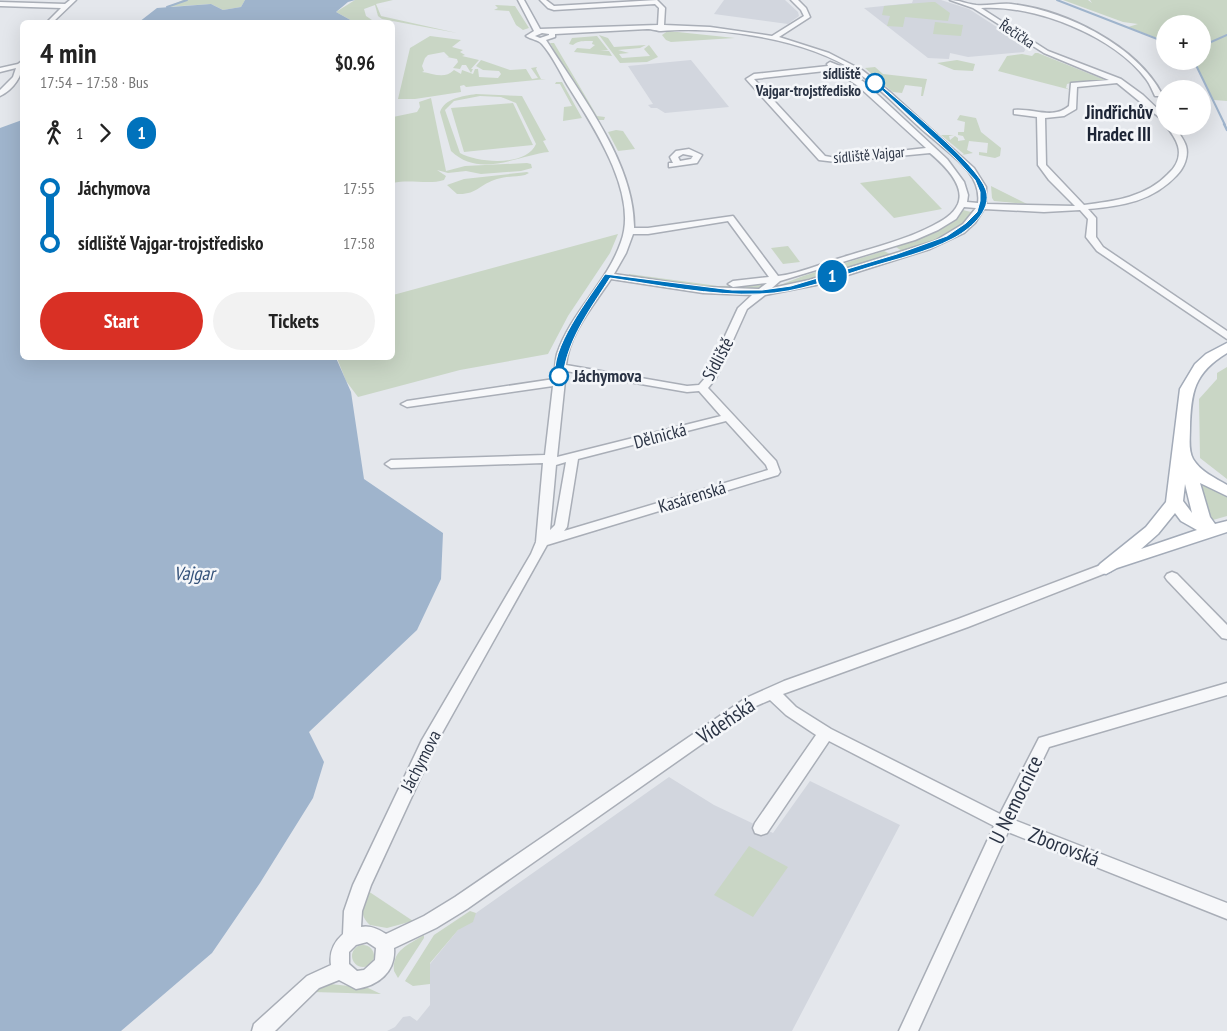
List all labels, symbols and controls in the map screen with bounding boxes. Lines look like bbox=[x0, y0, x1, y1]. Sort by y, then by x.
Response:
street label: Řečička bbox=[996, 15, 1039, 52]
map controls bbox=[1156, 15, 1211, 135]
button: + bbox=[1156, 15, 1211, 70]
text: 4 min bbox=[40, 34, 97, 71]
text: $0.96 bbox=[335, 51, 375, 75]
place label: sídliště Vajgar-trojstředisko bbox=[755, 64, 861, 100]
text: 17:54 – 17:58 · Bus bbox=[40, 72, 148, 92]
marker: sídliště Vajgar-trojstředisko bbox=[865, 73, 885, 93]
button: − bbox=[1156, 80, 1211, 135]
district label: Jindřichův Hradec III bbox=[1084, 100, 1153, 146]
icon: walk bbox=[40, 119, 68, 147]
icon: forward bbox=[91, 119, 119, 147]
text: 1 bbox=[137, 121, 146, 144]
text: 1 bbox=[76, 123, 83, 143]
street label: sídliště Vajgar bbox=[832, 142, 906, 167]
text: Jáchymova bbox=[78, 176, 150, 200]
text: 17:55 bbox=[343, 178, 375, 198]
text: sídliště Vajgar-trojstředisko bbox=[78, 231, 263, 255]
text: 17:58 bbox=[343, 233, 375, 253]
line badge: 1 bbox=[816, 260, 848, 292]
text: 1 bbox=[828, 264, 836, 287]
button: Start bbox=[40, 292, 203, 350]
button: Tickets bbox=[213, 292, 375, 350]
street label: Sídliště bbox=[697, 333, 738, 384]
place label: Jáchymova bbox=[572, 364, 642, 387]
marker: Jáchymova bbox=[549, 366, 569, 386]
street label: Dělnická bbox=[631, 417, 689, 454]
street label: Kasárenská bbox=[655, 475, 728, 518]
water label: Vajgar bbox=[174, 561, 217, 585]
street label: Vídeňská bbox=[691, 691, 760, 750]
street label: Jáchymova bbox=[395, 726, 446, 796]
street label: U Nemocnice bbox=[983, 751, 1049, 848]
street label: Zborovská bbox=[1025, 821, 1103, 872]

